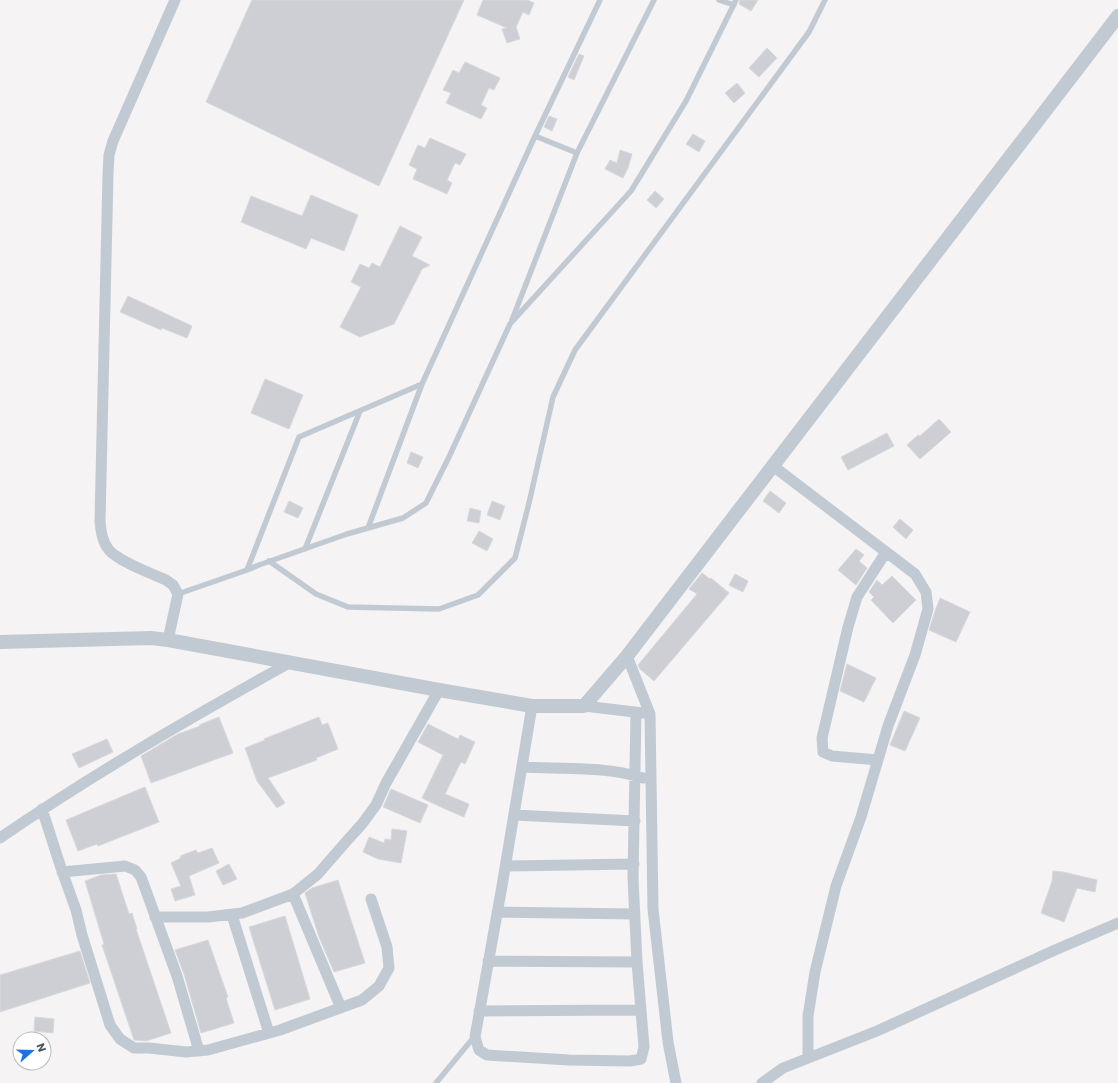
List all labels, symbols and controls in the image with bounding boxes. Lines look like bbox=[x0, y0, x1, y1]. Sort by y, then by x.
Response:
north arrow bbox=[12, 1031, 52, 1071]
text: N bbox=[32, 1041, 50, 1054]

